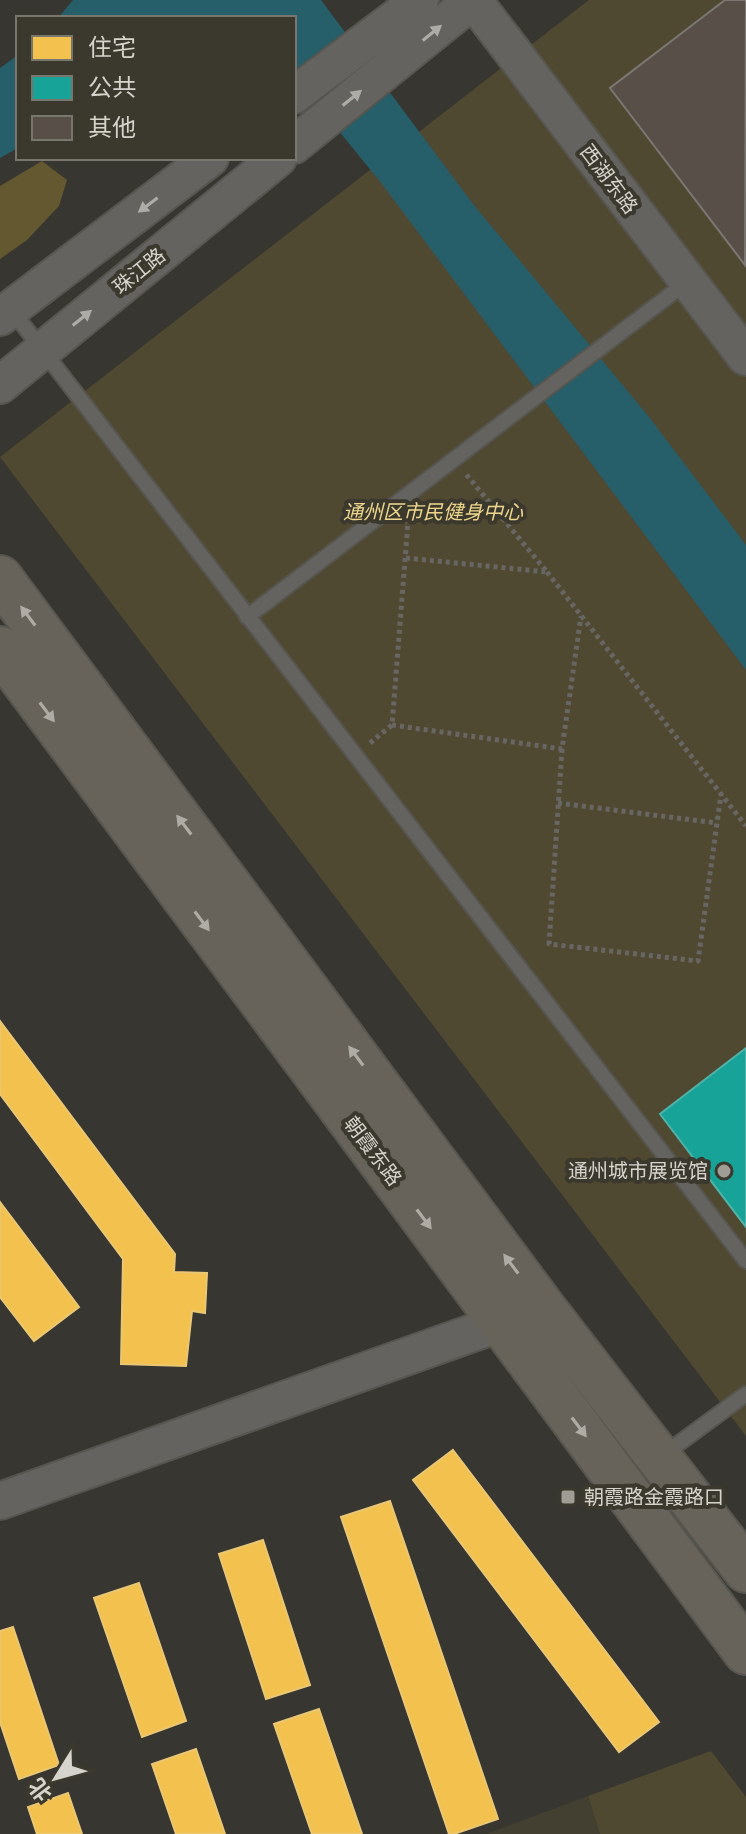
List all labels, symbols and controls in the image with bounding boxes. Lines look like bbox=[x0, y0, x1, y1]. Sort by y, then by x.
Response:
legend bbox=[16, 16, 296, 160]
one-way arrow bbox=[422, 25, 442, 42]
text: 住宅 bbox=[88, 30, 136, 62]
text: 公共 bbox=[88, 70, 136, 102]
one-way arrow bbox=[342, 91, 362, 107]
text: 其他 bbox=[88, 110, 136, 142]
street label: 西湖东路 bbox=[575, 138, 645, 218]
one-way arrow bbox=[138, 196, 158, 212]
street label: 珠江路 bbox=[106, 240, 170, 299]
one-way arrow bbox=[72, 310, 92, 327]
park label: 通州区市民健身中心 bbox=[343, 497, 524, 524]
one-way arrow bbox=[21, 606, 37, 626]
one-way arrow bbox=[38, 702, 54, 722]
one-way arrow bbox=[176, 814, 192, 835]
one-way arrow bbox=[193, 910, 209, 931]
one-way arrow bbox=[348, 1045, 364, 1066]
street label: 朝霞东路 bbox=[339, 1110, 409, 1190]
place label: 通州城市展览馆 bbox=[568, 1156, 708, 1183]
marker: 通州城市展览馆 bbox=[715, 1162, 733, 1180]
one-way arrow bbox=[416, 1208, 432, 1230]
one-way arrow bbox=[503, 1253, 519, 1275]
one-way arrow bbox=[571, 1417, 587, 1438]
place label: 朝霞路金霞路口 bbox=[584, 1482, 724, 1509]
marker: 朝霞路金霞路口 bbox=[559, 1488, 577, 1506]
north arrow bbox=[16, 1738, 96, 1818]
text: 北 bbox=[21, 1773, 58, 1808]

